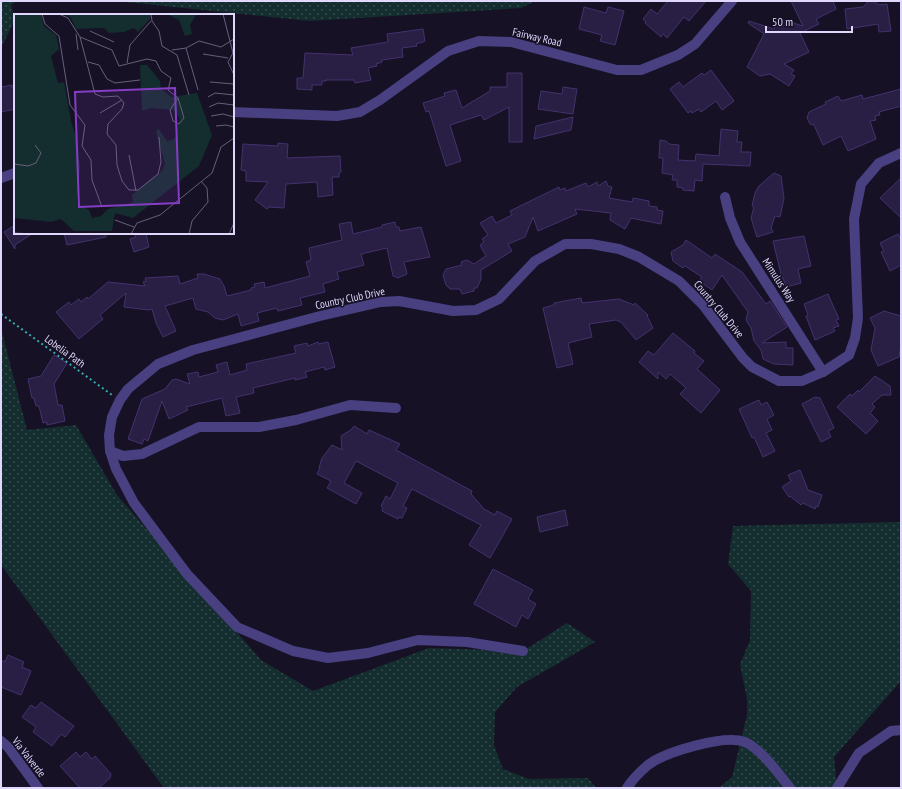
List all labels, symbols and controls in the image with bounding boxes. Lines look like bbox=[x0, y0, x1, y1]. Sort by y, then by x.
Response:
scale bar bbox=[766, 8, 852, 34]
inset map bbox=[14, 14, 234, 234]
text: 50 m bbox=[772, 14, 793, 29]
street label: Fairway Road bbox=[511, 25, 563, 50]
street label: Mimulus Way bbox=[759, 255, 799, 306]
street label: Country Club Drive bbox=[691, 277, 747, 341]
street label: Country Club Drive bbox=[314, 284, 386, 312]
street label: Lobelia Path bbox=[42, 332, 88, 370]
street label: Via Valverde bbox=[8, 734, 49, 780]

